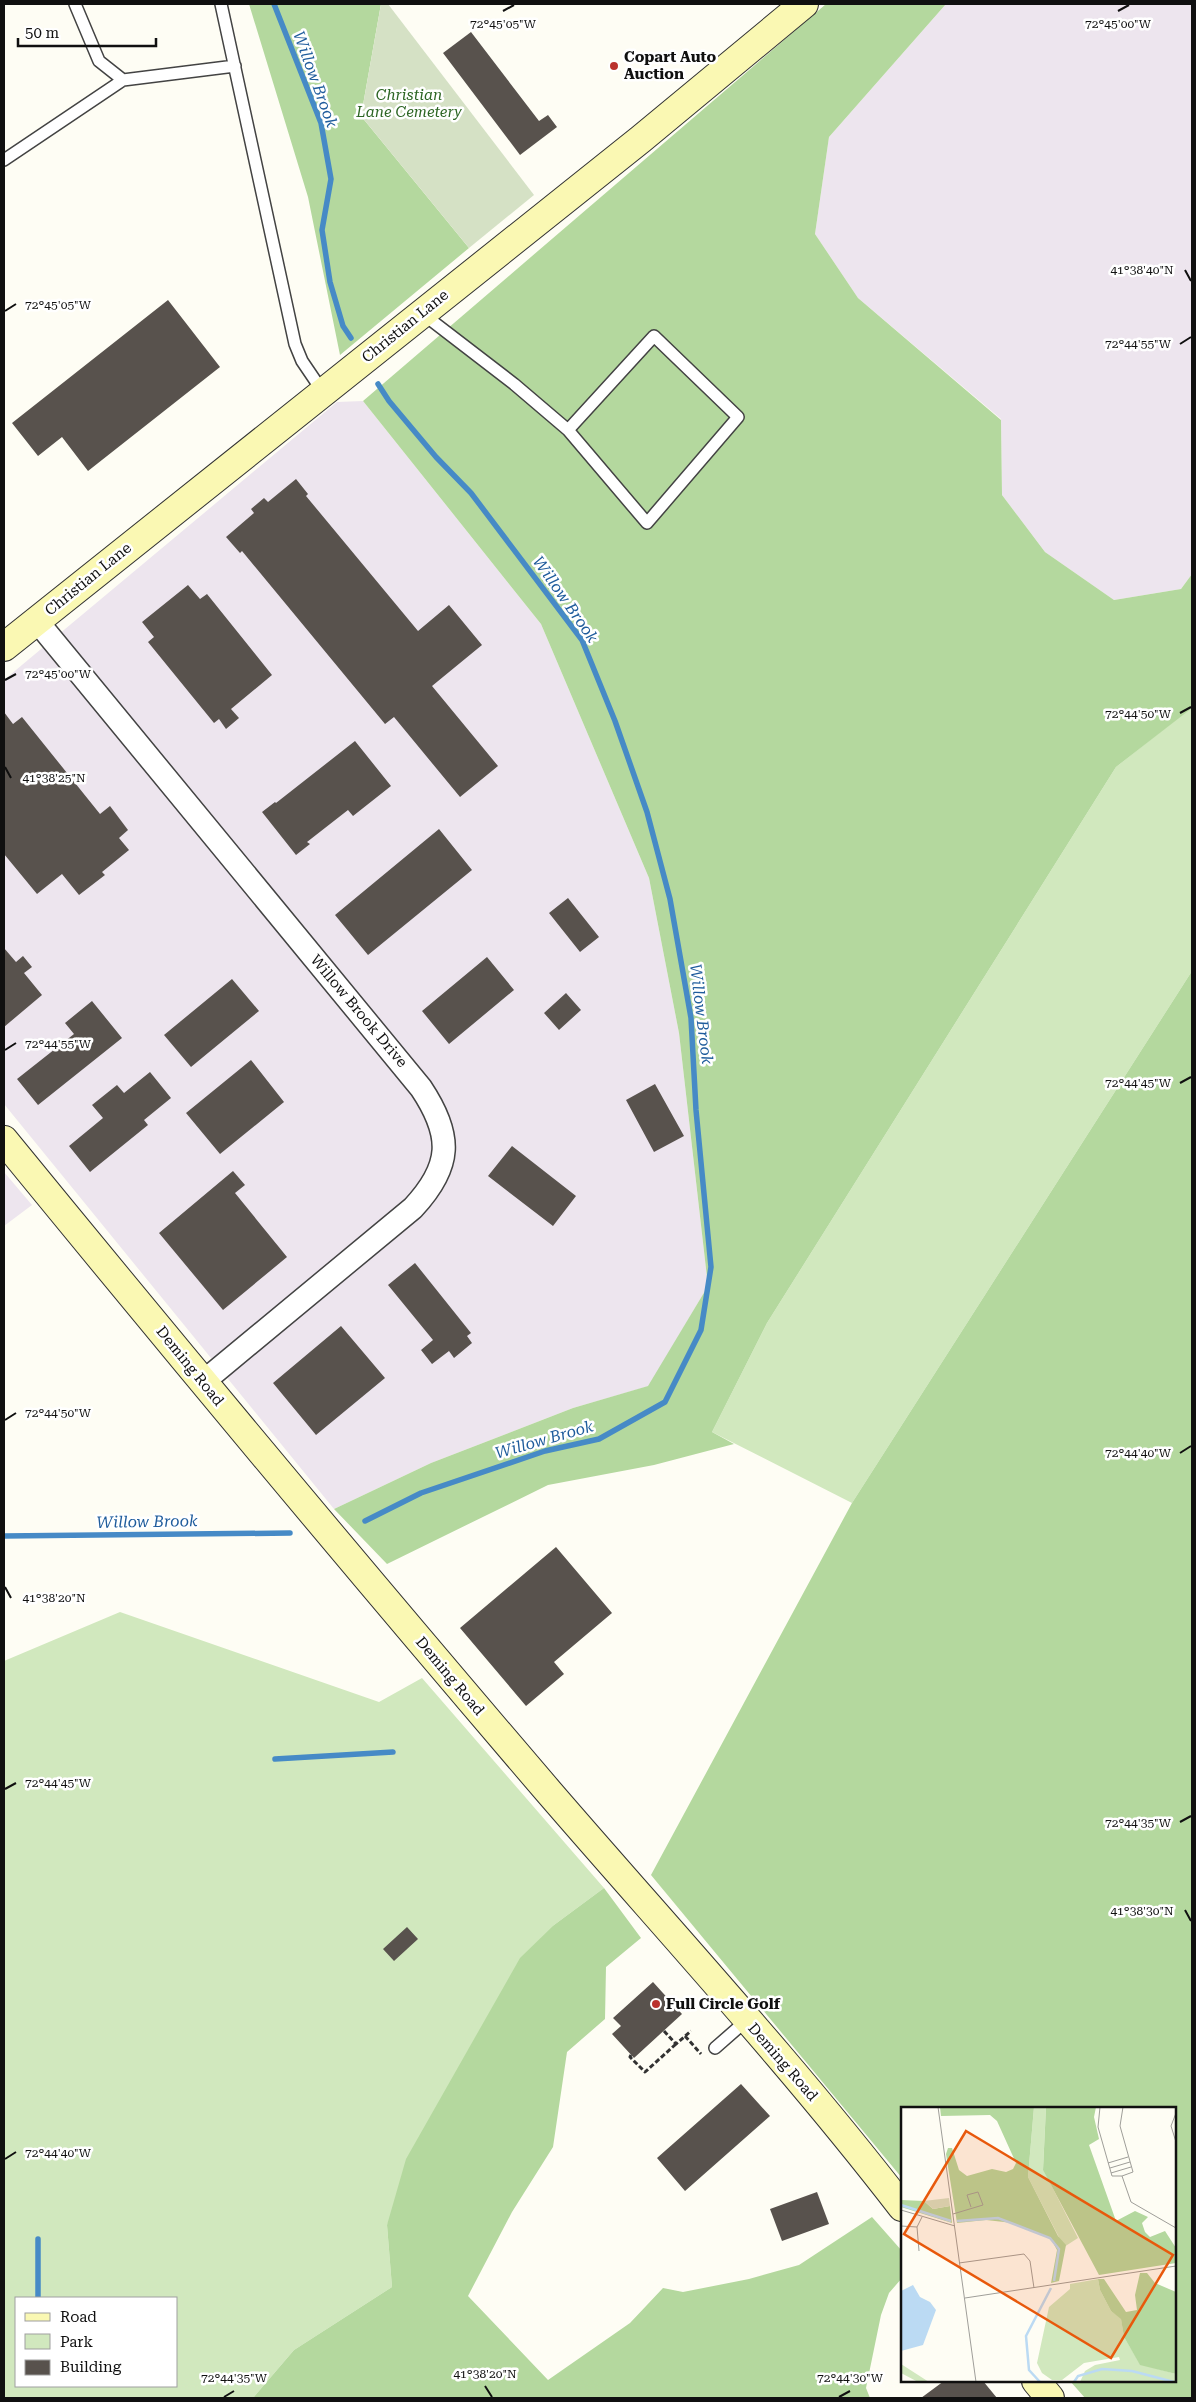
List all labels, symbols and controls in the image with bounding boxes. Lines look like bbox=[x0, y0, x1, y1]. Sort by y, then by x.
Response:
scale bar bbox=[18, 15, 155, 47]
text: 72°45'05"W bbox=[470, 17, 537, 31]
text: 72°45'00"W bbox=[1085, 17, 1152, 31]
text: 50 m bbox=[25, 24, 60, 42]
water label: Willow Brook bbox=[289, 28, 342, 130]
place label: Copart Auto Auction bbox=[624, 48, 716, 83]
marker: Copart Auto Auction bbox=[608, 60, 620, 72]
park label: Christian Lane Cemetery bbox=[355, 86, 462, 121]
text: 41°38'40"N bbox=[1110, 263, 1174, 277]
street label: Christian Lane bbox=[358, 286, 452, 366]
text: 72°45'05"W bbox=[25, 298, 92, 312]
text: 72°44'55"W bbox=[1105, 337, 1172, 351]
street label: Christian Lane bbox=[41, 539, 135, 619]
water label: Willow Brook bbox=[529, 552, 603, 646]
text: 72°45'00"W bbox=[25, 667, 92, 681]
text: 72°44'50"W bbox=[1105, 707, 1172, 721]
text: 41°38'25"N bbox=[22, 771, 86, 785]
street label: Willow Brook Drive bbox=[307, 951, 411, 1071]
water label: Willow Brook bbox=[686, 963, 717, 1066]
text: 72°44'55"W bbox=[25, 1037, 92, 1051]
text: 72°44'45"W bbox=[1105, 1076, 1172, 1090]
street label: Deming Road bbox=[152, 1323, 228, 1410]
text: 72°44'50"W bbox=[25, 1406, 92, 1420]
water label: Willow Brook bbox=[493, 1416, 596, 1463]
text: 72°44'40"W bbox=[1105, 1446, 1172, 1460]
water label: Willow Brook bbox=[96, 1511, 198, 1532]
text: 41°38'20"N bbox=[22, 1591, 86, 1605]
street label: Deming Road bbox=[412, 1633, 488, 1719]
text: 72°44'45"W bbox=[25, 1776, 92, 1790]
text: 72°44'35"W bbox=[1105, 1816, 1172, 1830]
text: 41°38'30"N bbox=[1110, 1904, 1174, 1918]
place label: Full Circle Golf bbox=[666, 1995, 781, 2013]
marker: Full Circle Golf bbox=[650, 1998, 662, 2010]
street label: Deming Road bbox=[744, 2019, 822, 2105]
inset map bbox=[901, 2107, 1176, 2382]
text: 72°44'40"W bbox=[25, 2146, 92, 2160]
legend bbox=[15, 2297, 178, 2387]
text: Road bbox=[60, 2308, 97, 2326]
text: Park bbox=[60, 2333, 94, 2351]
text: Building bbox=[60, 2358, 122, 2376]
text: 41°38'20"N bbox=[453, 2367, 517, 2381]
text: 72°44'35"W bbox=[201, 2371, 268, 2385]
text: 72°44'30"W bbox=[817, 2371, 884, 2385]

